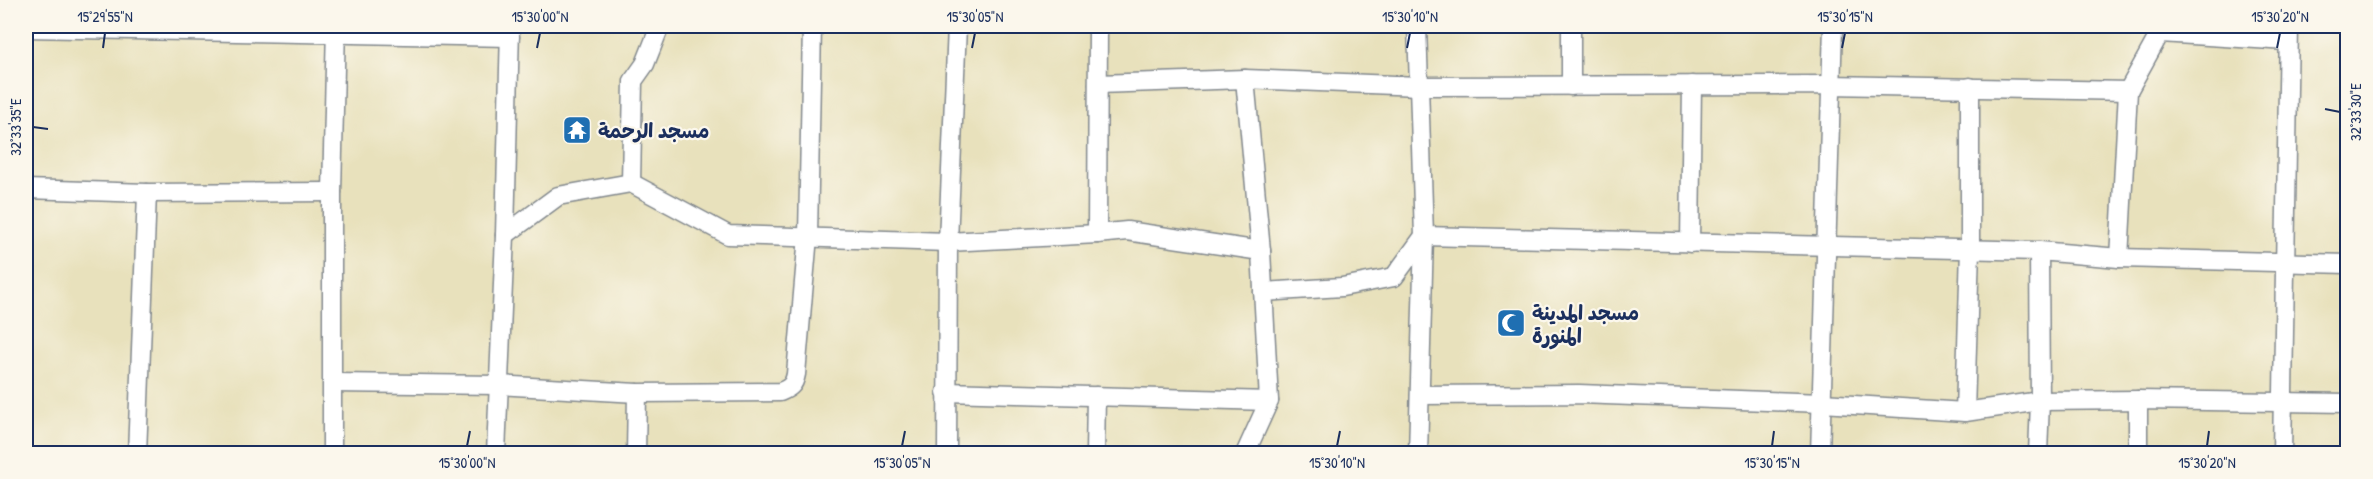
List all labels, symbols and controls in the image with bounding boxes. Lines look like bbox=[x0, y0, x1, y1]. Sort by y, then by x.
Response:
text: 15°29'55"N bbox=[77, 6, 133, 27]
text: 15°30'00"N bbox=[511, 6, 569, 27]
text: 15°30'05"N bbox=[947, 6, 1003, 27]
text: 15°30'10"N bbox=[1382, 6, 1438, 27]
text: 15°30'15"N bbox=[1817, 6, 1873, 27]
text: 15°30'20"N bbox=[2251, 6, 2309, 27]
text: 32°33'30"E bbox=[2345, 83, 2366, 141]
text: 32°33'35"E bbox=[5, 98, 26, 156]
temple icon: مسجد الرحمة bbox=[561, 114, 593, 146]
place label: مسجد الرحمة bbox=[598, 117, 709, 144]
place label: مسجد المدينة المنورة bbox=[1532, 299, 1639, 350]
mosque icon: مسجد المدينة المنورة bbox=[1495, 307, 1527, 339]
text: 15°30'00"N bbox=[438, 452, 496, 473]
text: 15°30'05"N bbox=[874, 452, 930, 473]
text: 15°30'10"N bbox=[1309, 452, 1365, 473]
text: 15°30'15"N bbox=[1744, 452, 1800, 473]
text: 15°30'20"N bbox=[2178, 452, 2236, 473]

